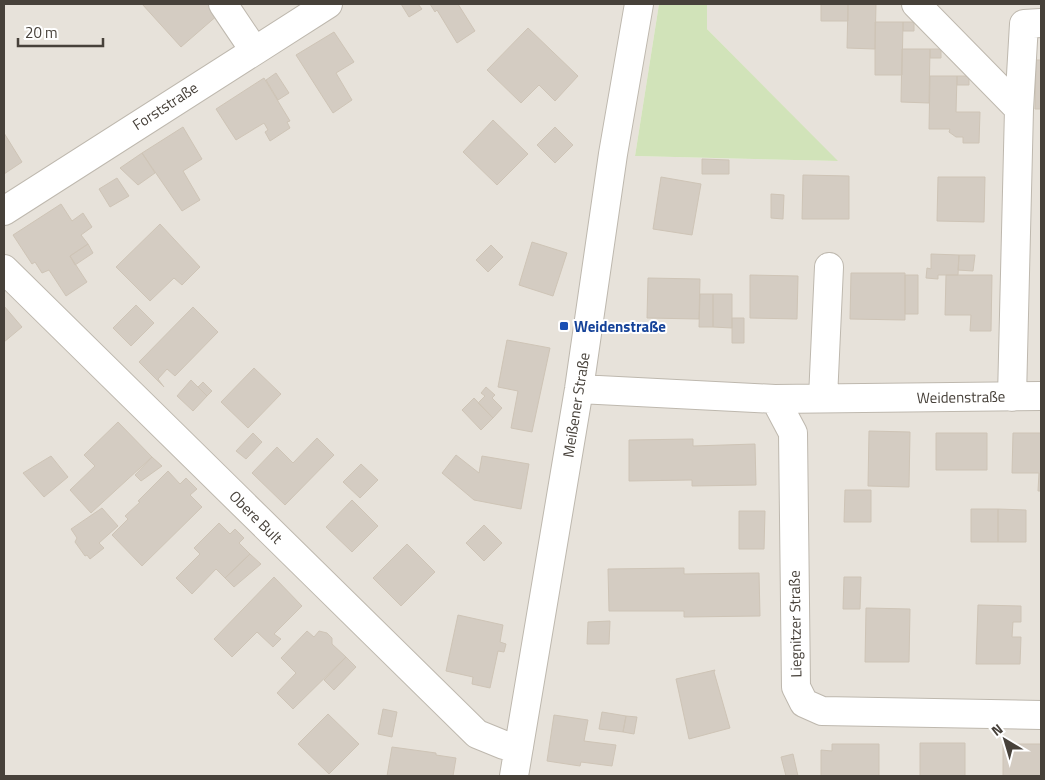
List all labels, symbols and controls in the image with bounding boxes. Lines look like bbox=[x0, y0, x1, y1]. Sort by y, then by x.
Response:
scale bar bbox=[18, 15, 102, 47]
text: 20 m bbox=[25, 21, 58, 44]
street label: Forststraße bbox=[128, 76, 202, 136]
place label: Weidenstraße bbox=[574, 315, 666, 338]
marker: Weidenstraße bbox=[558, 320, 570, 332]
street label: Meißener Straße bbox=[556, 351, 596, 459]
street label: Weidenstraße bbox=[917, 385, 1005, 409]
street label: Obere Bult bbox=[224, 485, 288, 549]
street label: Liegnitzer Straße bbox=[783, 570, 807, 678]
north arrow bbox=[980, 715, 1030, 765]
text: N bbox=[986, 718, 1007, 741]

